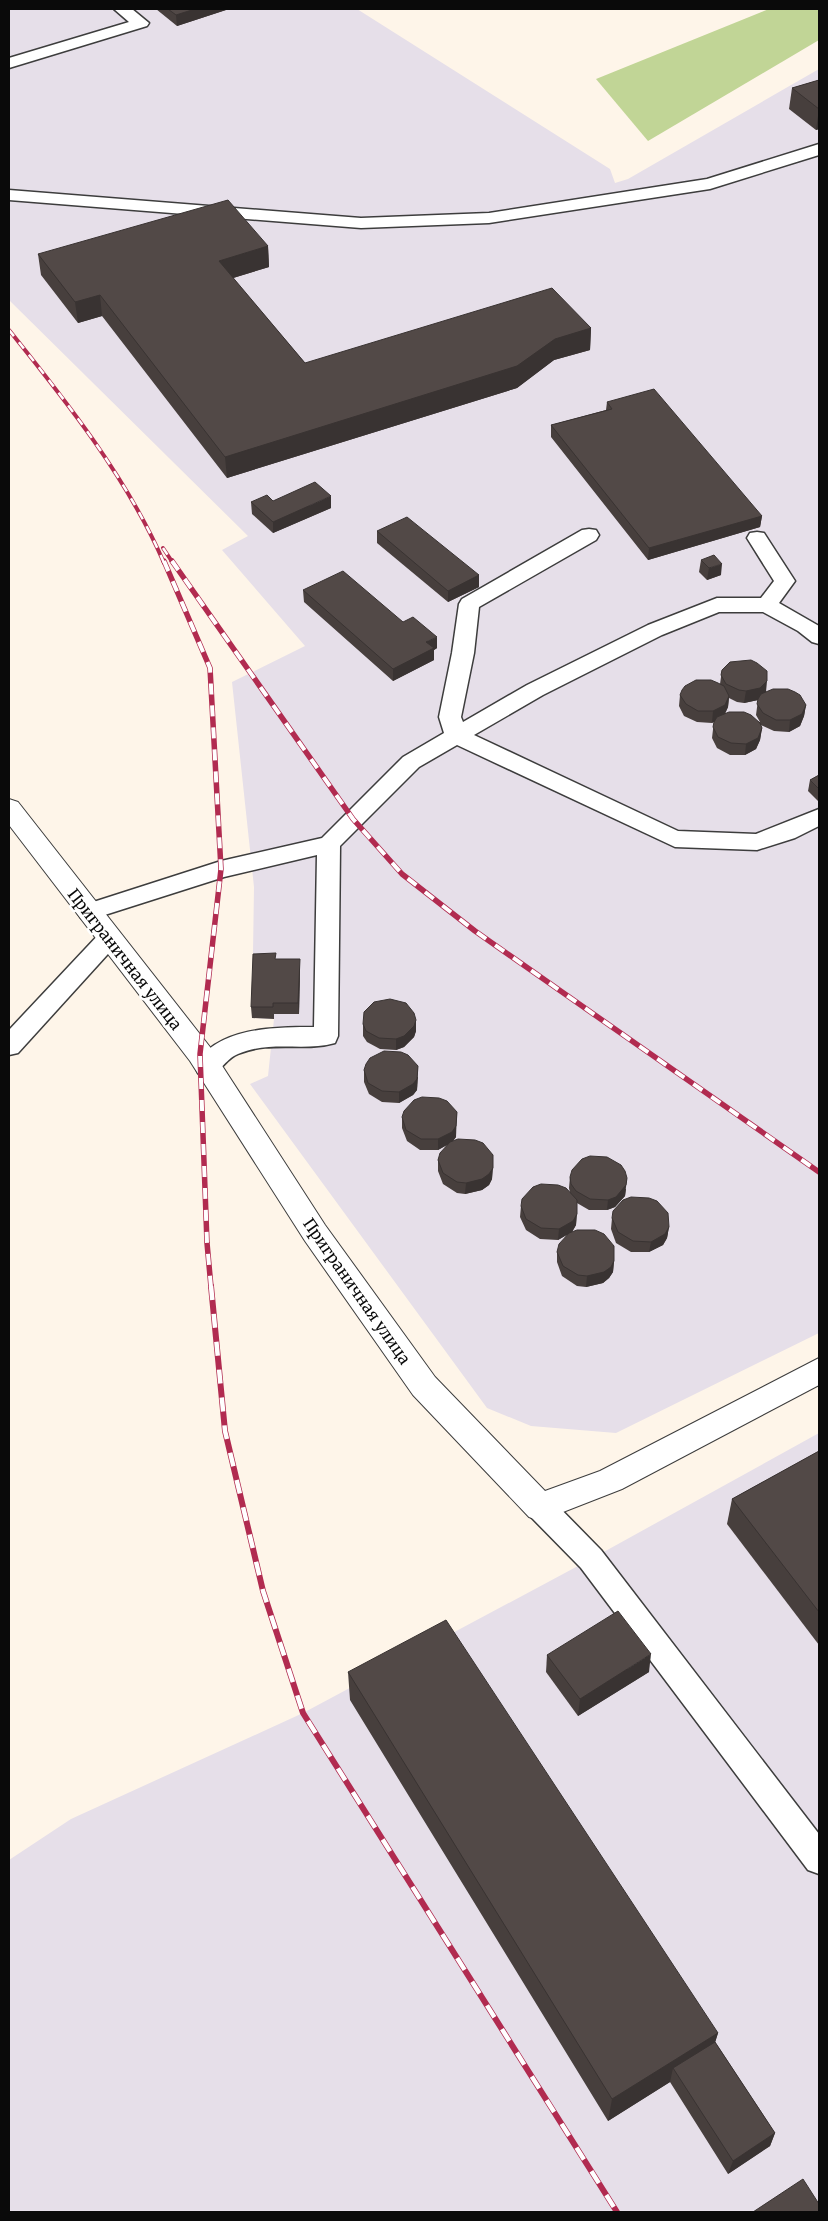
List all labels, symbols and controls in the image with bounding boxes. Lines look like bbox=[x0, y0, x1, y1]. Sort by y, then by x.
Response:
street label: Приграничная улица bbox=[64, 884, 187, 1034]
street label: Приграничная улица bbox=[299, 1214, 415, 1368]

